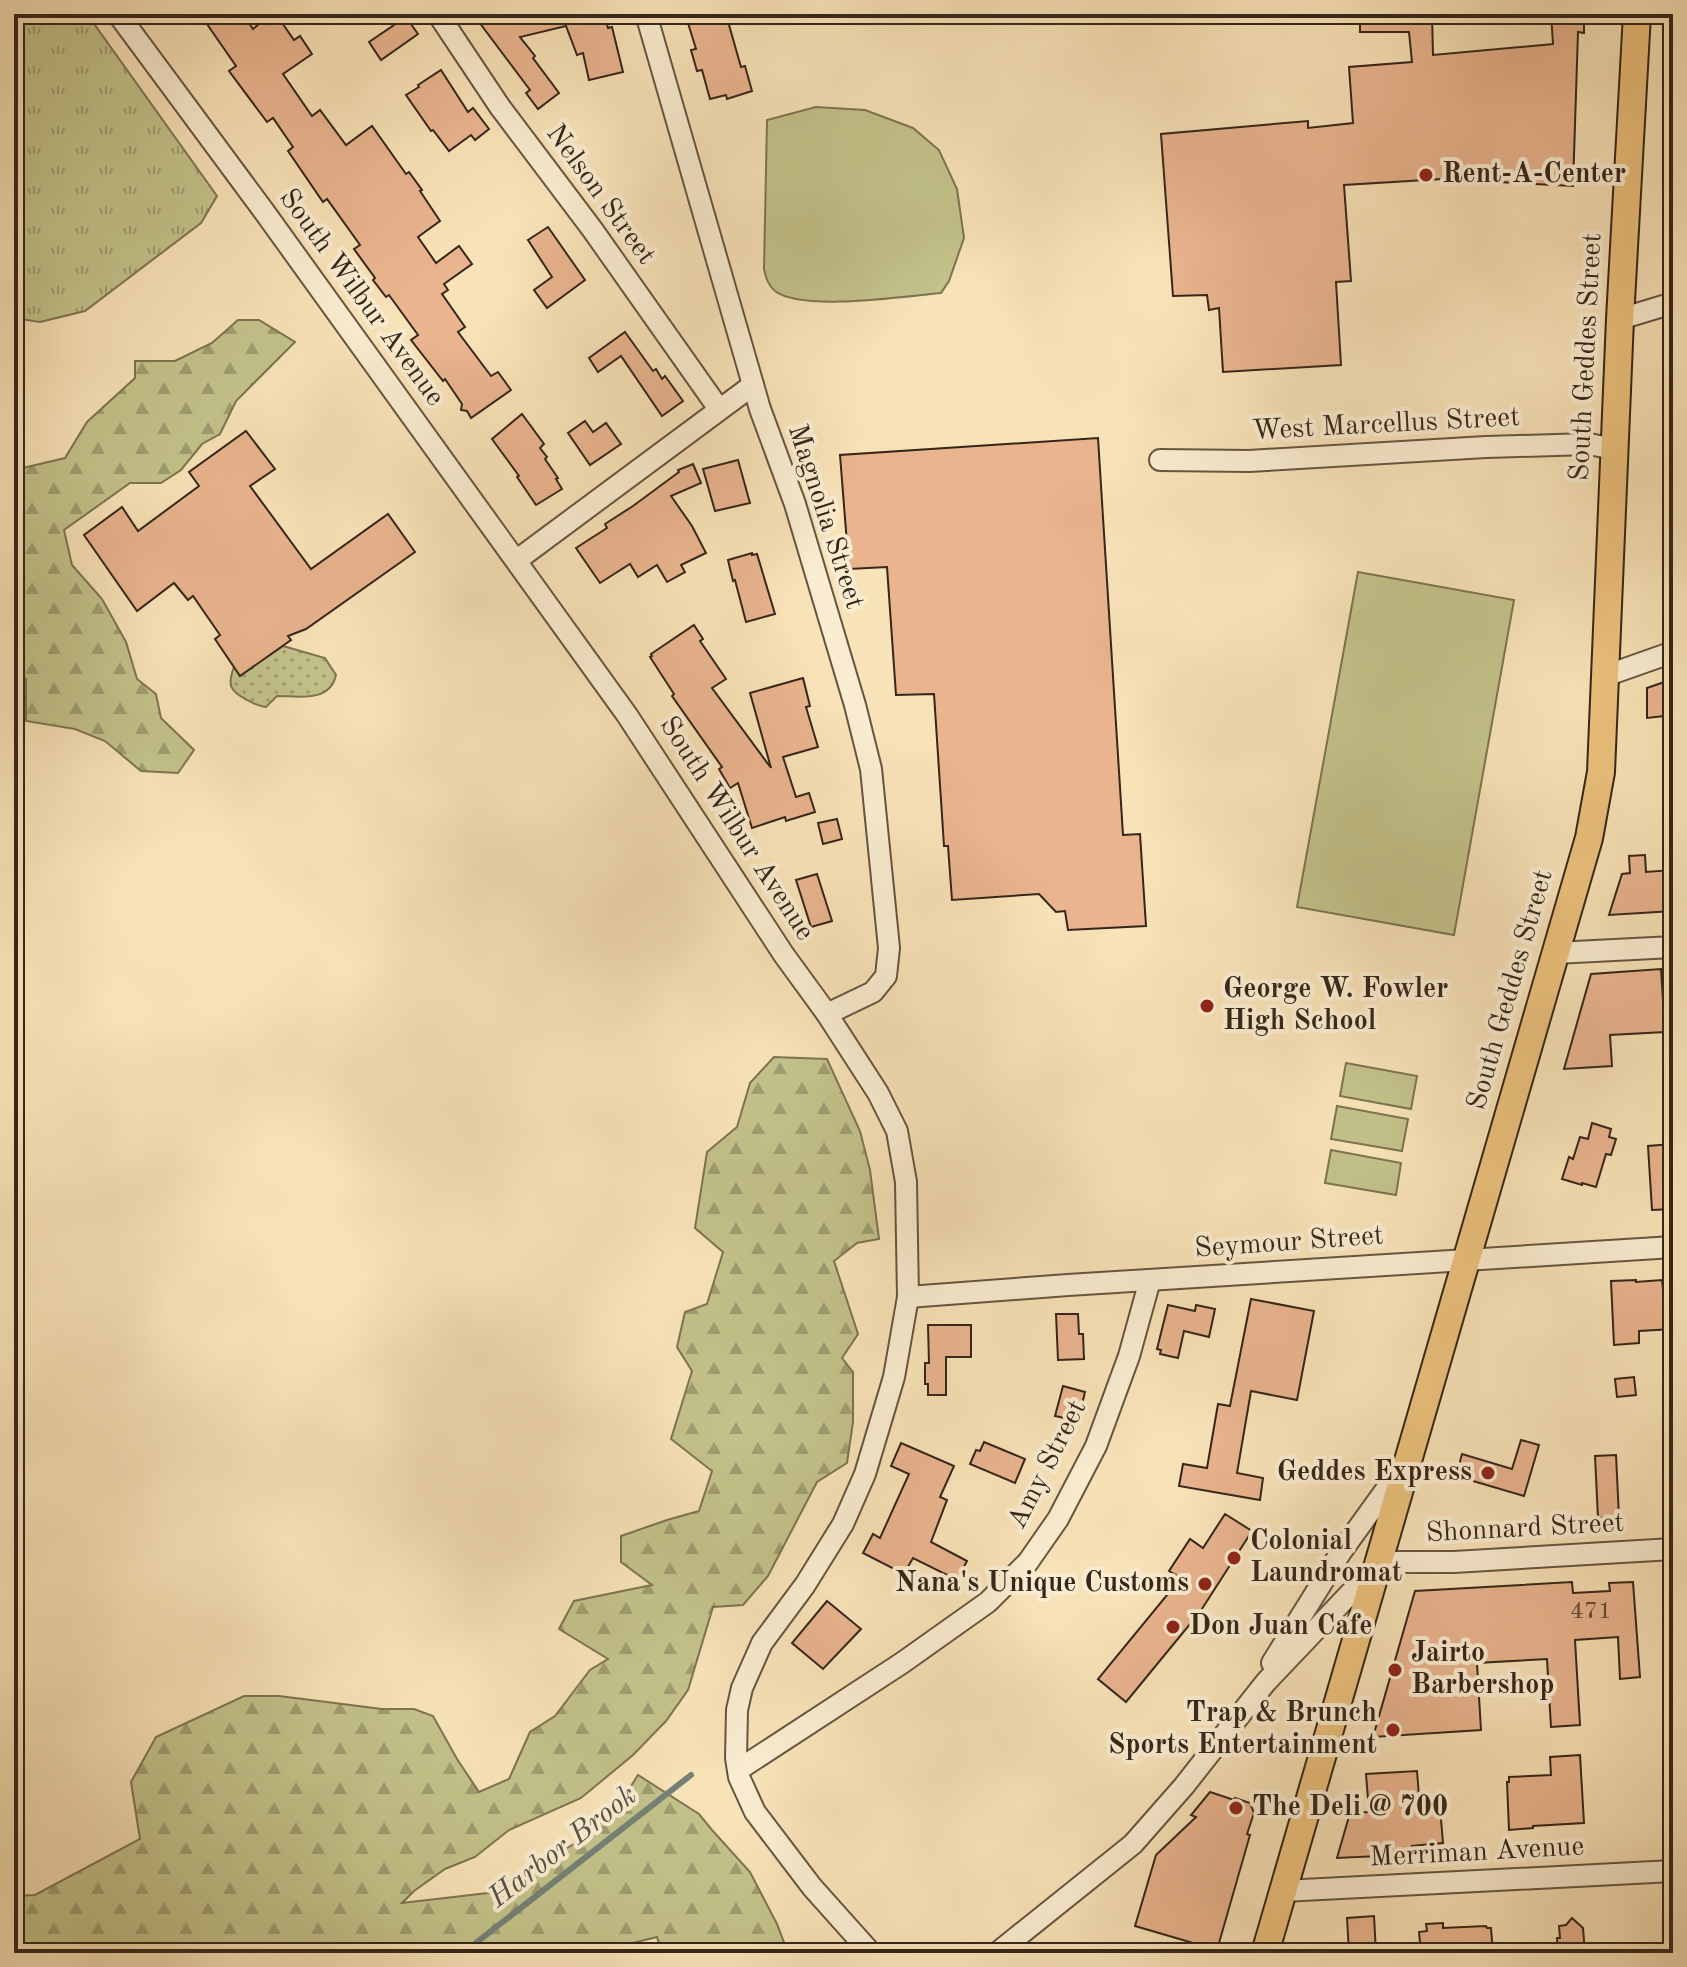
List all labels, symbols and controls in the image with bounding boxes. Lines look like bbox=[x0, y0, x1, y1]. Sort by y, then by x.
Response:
street label: Nelson Street bbox=[540, 120, 660, 270]
place label: Rent-A-Center bbox=[1442, 161, 1626, 189]
marker: Rent-A-Center bbox=[1417, 166, 1435, 184]
street label: South Wilbur Avenue bbox=[273, 184, 449, 412]
street label: South Geddes Street bbox=[1567, 232, 1607, 482]
street label: West Marcellus Street bbox=[1251, 404, 1521, 446]
street label: Magnolia Street bbox=[782, 421, 868, 613]
street label: South Wilbur Avenue bbox=[653, 712, 819, 946]
street label: South Geddes Street bbox=[1463, 867, 1559, 1113]
place label: George W. Fowler High School bbox=[1223, 976, 1448, 1036]
marker: George W. Fowler High School bbox=[1198, 997, 1216, 1015]
street label: Seymour Street bbox=[1193, 1222, 1385, 1264]
street label: Amy Street bbox=[1004, 1396, 1092, 1534]
place label: Geddes Express bbox=[1277, 1459, 1472, 1487]
marker: Geddes Express bbox=[1479, 1464, 1497, 1482]
street label: Shonnard Street bbox=[1425, 1510, 1625, 1548]
place label: Colonial Laundromat bbox=[1250, 1528, 1402, 1588]
marker: Colonial Laundromat bbox=[1225, 1549, 1243, 1567]
place label: Nana's Unique Customs bbox=[895, 1570, 1189, 1598]
marker: Nana's Unique Customs bbox=[1196, 1575, 1214, 1593]
house number: 471 bbox=[1570, 1600, 1612, 1624]
place label: Don Juan Cafe bbox=[1189, 1613, 1372, 1641]
marker: Don Juan Cafe bbox=[1164, 1618, 1182, 1636]
place label: Jairto Barbershop bbox=[1411, 1640, 1554, 1700]
marker: Jairto Barbershop bbox=[1386, 1661, 1404, 1679]
place label: Trap & Brunch Sports Entertainment bbox=[1108, 1700, 1377, 1760]
marker: Trap & Brunch Sports Entertainment bbox=[1384, 1721, 1402, 1739]
water label: Harbor Brook bbox=[483, 1780, 643, 1914]
place label: The Deli @ 700 bbox=[1252, 1794, 1448, 1822]
marker: The Deli @ 700 bbox=[1227, 1799, 1245, 1817]
street label: Merriman Avenue bbox=[1369, 1833, 1585, 1873]

